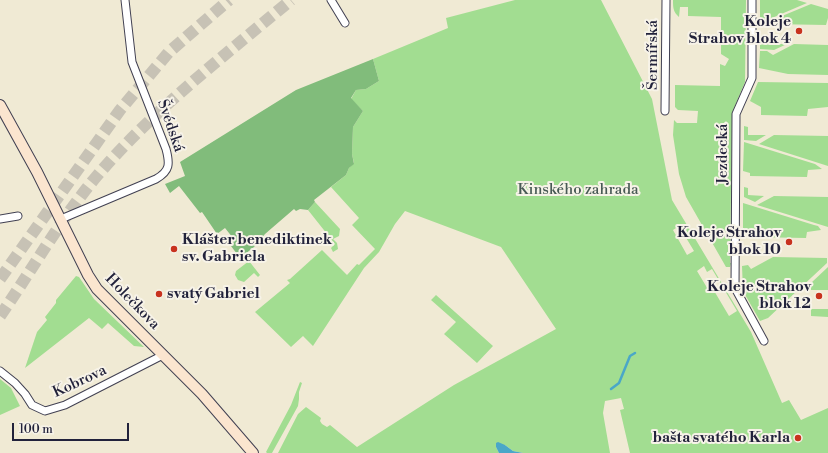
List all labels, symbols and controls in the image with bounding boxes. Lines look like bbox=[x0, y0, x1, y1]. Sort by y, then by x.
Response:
place label: Koleje Strahov blok 4 bbox=[689, 13, 791, 48]
street label: Šermířská bbox=[644, 20, 662, 90]
marker: Koleje Strahov blok 4 bbox=[794, 26, 804, 36]
street label: Švédská bbox=[153, 97, 187, 155]
street label: Jezdecká bbox=[714, 124, 732, 184]
park label: Kinského zahrada bbox=[518, 181, 638, 199]
place label: Koleje Strahov blok 10 bbox=[677, 224, 781, 259]
place label: Klášter benediktinek sv. Gabriela bbox=[182, 231, 332, 266]
marker: Koleje Strahov blok 10 bbox=[784, 237, 794, 247]
marker: Klášter benediktinek sv. Gabriela bbox=[169, 244, 179, 254]
street label: Holečkova bbox=[101, 270, 163, 334]
place label: Koleje Strahov blok 12 bbox=[707, 278, 811, 313]
place label: svatý Gabriel bbox=[167, 285, 260, 303]
marker: svatý Gabriel bbox=[154, 289, 164, 299]
marker: Koleje Strahov blok 12 bbox=[814, 291, 824, 301]
street label: Kobrova bbox=[50, 362, 110, 402]
scale bar bbox=[14, 415, 131, 441]
text: 100 m bbox=[19, 422, 53, 437]
place label: bašta svatého Karla bbox=[652, 429, 790, 447]
marker: bašta svatého Karla bbox=[793, 433, 803, 443]

